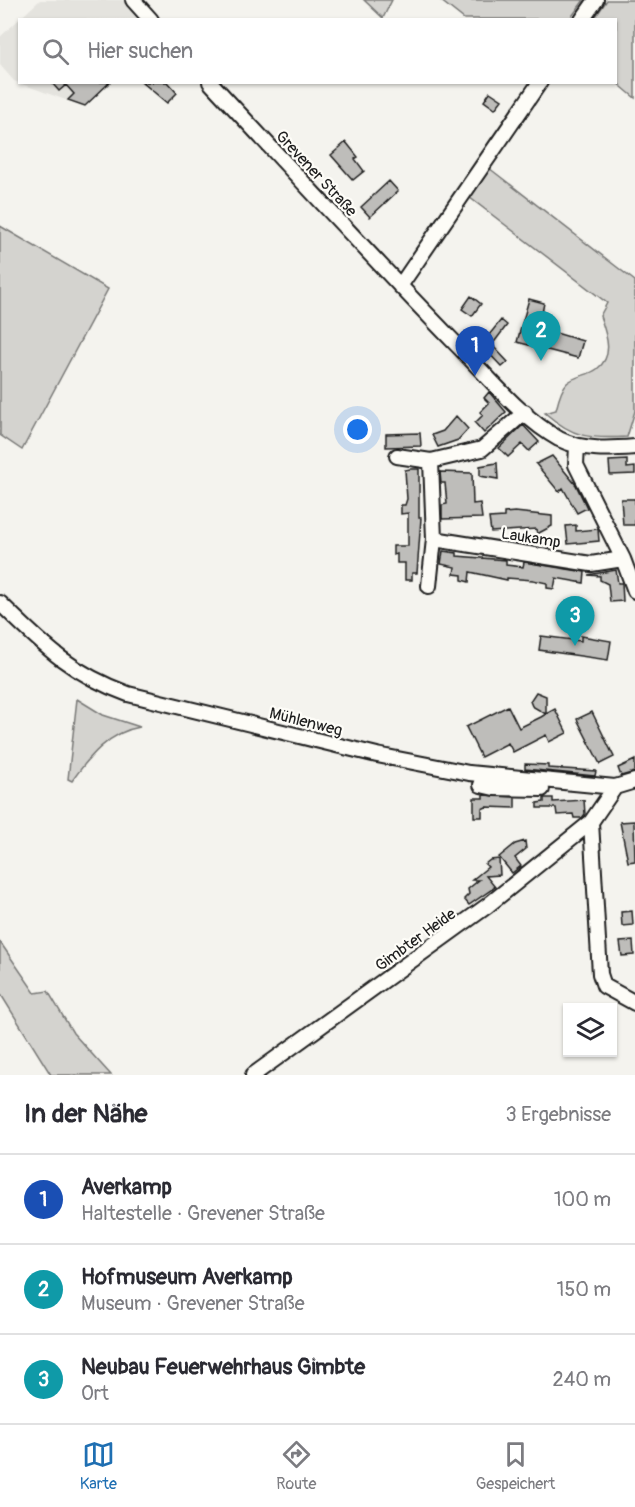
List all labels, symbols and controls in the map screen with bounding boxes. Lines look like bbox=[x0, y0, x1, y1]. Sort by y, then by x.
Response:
search box bbox=[18, 18, 617, 84]
icon: search bbox=[39, 35, 72, 68]
text: Hier suchen bbox=[87, 37, 193, 65]
street label: Grevener Straße bbox=[271, 127, 361, 221]
pin: 2 bbox=[522, 312, 560, 361]
pin: 1 bbox=[456, 326, 494, 376]
your location bbox=[343, 415, 372, 444]
street label: Laukamp bbox=[500, 523, 562, 553]
pin: 3 bbox=[556, 596, 594, 646]
street label: Mühlenweg bbox=[267, 703, 344, 741]
street label: Gimbter Heide bbox=[371, 904, 460, 976]
map controls bbox=[563, 1003, 617, 1057]
button: layers bbox=[563, 1003, 617, 1057]
text: In der Nähe bbox=[24, 1098, 147, 1130]
text: 3 Ergebnisse bbox=[506, 1102, 611, 1127]
text: Averkamp bbox=[81, 1173, 172, 1201]
text: 1 bbox=[40, 1187, 47, 1212]
text: 100 m bbox=[554, 1187, 611, 1212]
text: Haltestelle · Grevener Straße bbox=[81, 1201, 325, 1226]
text: Hofmuseum Averkamp bbox=[81, 1263, 293, 1291]
text: 2 bbox=[38, 1277, 49, 1302]
text: 150 m bbox=[557, 1277, 611, 1302]
text: Museum · Grevener Straße bbox=[81, 1291, 305, 1316]
text: Neubau Feuerwehrhaus Gimbte bbox=[81, 1353, 365, 1381]
text: 3 bbox=[38, 1367, 49, 1392]
text: 240 m bbox=[552, 1367, 611, 1392]
text: Ort bbox=[81, 1381, 109, 1406]
tab: Karte bbox=[80, 1438, 117, 1494]
tab: Route bbox=[276, 1438, 316, 1494]
tab: Gespeichert bbox=[476, 1438, 555, 1494]

